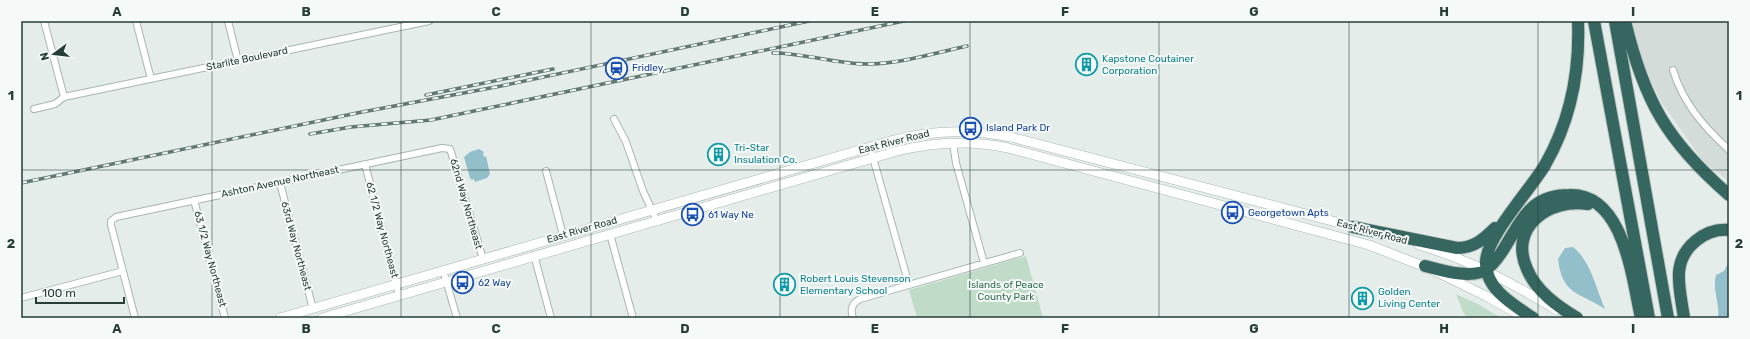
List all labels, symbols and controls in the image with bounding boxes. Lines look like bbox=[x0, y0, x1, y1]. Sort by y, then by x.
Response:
text: A bbox=[112, 4, 122, 19]
text: B bbox=[301, 4, 311, 19]
text: C bbox=[491, 4, 501, 19]
text: D bbox=[680, 4, 690, 19]
text: E bbox=[871, 4, 879, 19]
text: F bbox=[1061, 4, 1069, 19]
text: G bbox=[1249, 4, 1259, 19]
text: H bbox=[1439, 4, 1449, 19]
text: I bbox=[1631, 4, 1635, 19]
north arrow bbox=[34, 34, 74, 74]
street label: Starlite Boulevard bbox=[205, 44, 289, 74]
text: N bbox=[37, 51, 52, 62]
building icon: Kapstone Coutainer Corporation bbox=[1074, 52, 1100, 78]
place label: Kapstone Coutainer Corporation bbox=[1102, 53, 1194, 77]
station icon: Fridley bbox=[604, 55, 630, 81]
place label: Fridley bbox=[632, 62, 664, 74]
text: 1 bbox=[8, 88, 14, 103]
text: 1 bbox=[1736, 88, 1742, 103]
bus stop icon: Island Park Dr bbox=[958, 115, 984, 141]
place label: Island Park Dr bbox=[986, 122, 1050, 134]
street label: East River Road bbox=[857, 127, 931, 157]
building icon: Tri-Star Insulation Co. bbox=[705, 141, 731, 167]
place label: Tri-Star Insulation Co. bbox=[734, 142, 797, 166]
street label: 62nd Way Northeast bbox=[447, 157, 485, 251]
street label: Ashton Avenue Northeast bbox=[220, 164, 340, 200]
street label: 62 1/2 Way Northeast bbox=[363, 181, 401, 279]
street label: 63rd Way Northeast bbox=[278, 200, 314, 292]
bus stop icon: Georgetown Apts bbox=[1220, 200, 1246, 226]
bus stop icon: 61 Way Ne bbox=[680, 202, 706, 228]
place label: Georgetown Apts bbox=[1248, 207, 1329, 219]
place label: 61 Way Ne bbox=[708, 209, 754, 221]
street label: 63 1/2 Way Northeast bbox=[191, 210, 229, 309]
street label: East River Road bbox=[545, 214, 619, 246]
street label: East River Road bbox=[1335, 217, 1409, 247]
text: 2 bbox=[7, 236, 15, 251]
text: 2 bbox=[1735, 236, 1743, 251]
bus stop icon: 62 Way bbox=[449, 270, 475, 296]
building icon: Robert Louis Stevenson Elementary School bbox=[772, 272, 798, 298]
place label: Robert Louis Stevenson Elementary School bbox=[800, 273, 911, 297]
place label: 62 Way bbox=[478, 277, 511, 289]
scale bar bbox=[36, 279, 124, 305]
park label: Islands of Peace County Park bbox=[968, 279, 1044, 303]
building icon: Golden Living Center bbox=[1350, 285, 1376, 311]
text: 100 m bbox=[42, 286, 76, 300]
place label: Golden Living Center bbox=[1378, 286, 1440, 310]
text: A bbox=[112, 321, 122, 336]
text: B bbox=[301, 321, 311, 336]
text: C bbox=[491, 321, 501, 336]
text: D bbox=[680, 321, 690, 336]
text: E bbox=[871, 321, 879, 336]
text: F bbox=[1061, 321, 1069, 336]
text: G bbox=[1249, 321, 1259, 336]
text: H bbox=[1439, 321, 1449, 336]
text: I bbox=[1631, 321, 1635, 336]

